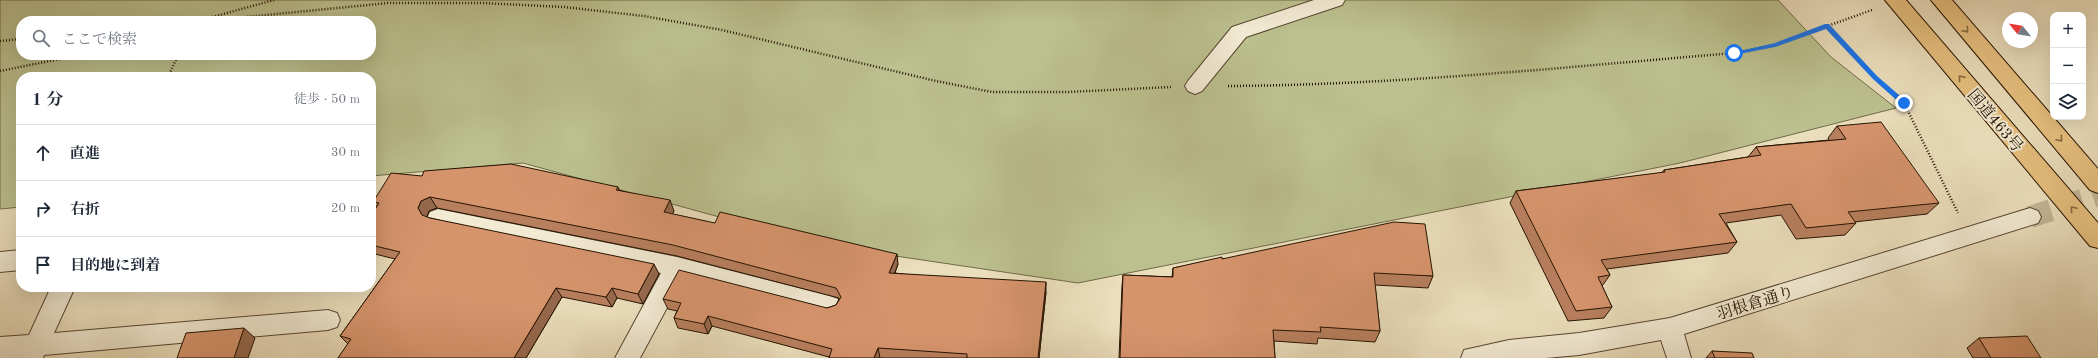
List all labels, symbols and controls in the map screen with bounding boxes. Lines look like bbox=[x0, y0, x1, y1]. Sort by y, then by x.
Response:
north arrow bbox=[2002, 12, 2038, 48]
map controls bbox=[2050, 12, 2086, 120]
button: + bbox=[2050, 12, 2086, 48]
search box bbox=[16, 16, 376, 60]
one-way arrow bbox=[1962, 25, 1969, 32]
icon: search bbox=[30, 27, 52, 49]
text: ここで検索 bbox=[62, 33, 137, 48]
route start bbox=[1725, 44, 1743, 62]
button: − bbox=[2050, 48, 2086, 84]
one-way arrow bbox=[1959, 76, 1966, 83]
button: layers bbox=[2050, 84, 2086, 120]
street label: 国道463号 bbox=[1964, 86, 2027, 155]
text: 1 分 bbox=[32, 92, 64, 109]
text: 徒歩 · 50 m bbox=[294, 93, 360, 106]
route end bbox=[1895, 94, 1913, 112]
one-way arrow bbox=[2055, 134, 2062, 142]
icon: ahead bbox=[32, 142, 54, 164]
text: 30 m bbox=[331, 146, 360, 159]
text: 直進 bbox=[70, 147, 100, 162]
icon: right bbox=[32, 198, 54, 220]
text: 20 m bbox=[331, 202, 360, 215]
text: 右折 bbox=[70, 203, 100, 218]
one-way arrow bbox=[2070, 207, 2077, 214]
icon: arrive bbox=[32, 254, 54, 276]
text: 目的地に到着 bbox=[70, 259, 160, 274]
street label: 羽根倉通り bbox=[1714, 283, 1796, 323]

